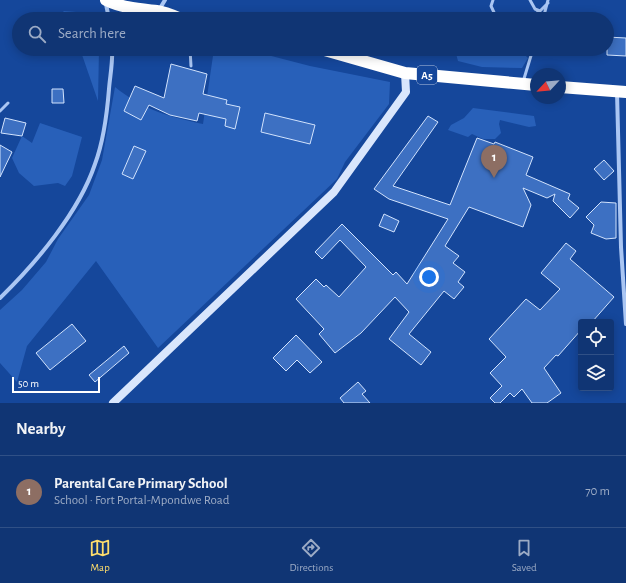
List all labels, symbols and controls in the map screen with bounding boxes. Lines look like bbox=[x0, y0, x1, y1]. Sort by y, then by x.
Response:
search box bbox=[12, 12, 614, 56]
icon: search bbox=[26, 23, 48, 45]
text: Search here bbox=[58, 26, 126, 41]
road number: A5 bbox=[417, 66, 437, 84]
north arrow bbox=[530, 68, 566, 104]
pin: 1 bbox=[481, 145, 507, 178]
your location bbox=[419, 267, 439, 287]
map controls bbox=[578, 319, 614, 391]
button: locate bbox=[578, 319, 614, 355]
button: layers bbox=[578, 355, 614, 391]
scale bar bbox=[12, 375, 100, 394]
text: 50 m bbox=[18, 378, 39, 389]
text: Nearby bbox=[16, 420, 66, 437]
text: Parental Care Primary School bbox=[54, 476, 228, 491]
text: 1 bbox=[27, 485, 31, 498]
text: 70 m bbox=[585, 485, 610, 498]
text: School · Fort Portal-Mpondwe Road bbox=[54, 494, 230, 507]
tab: Map bbox=[89, 537, 111, 574]
tab: Directions bbox=[289, 537, 333, 574]
tab: Saved bbox=[512, 537, 537, 574]

